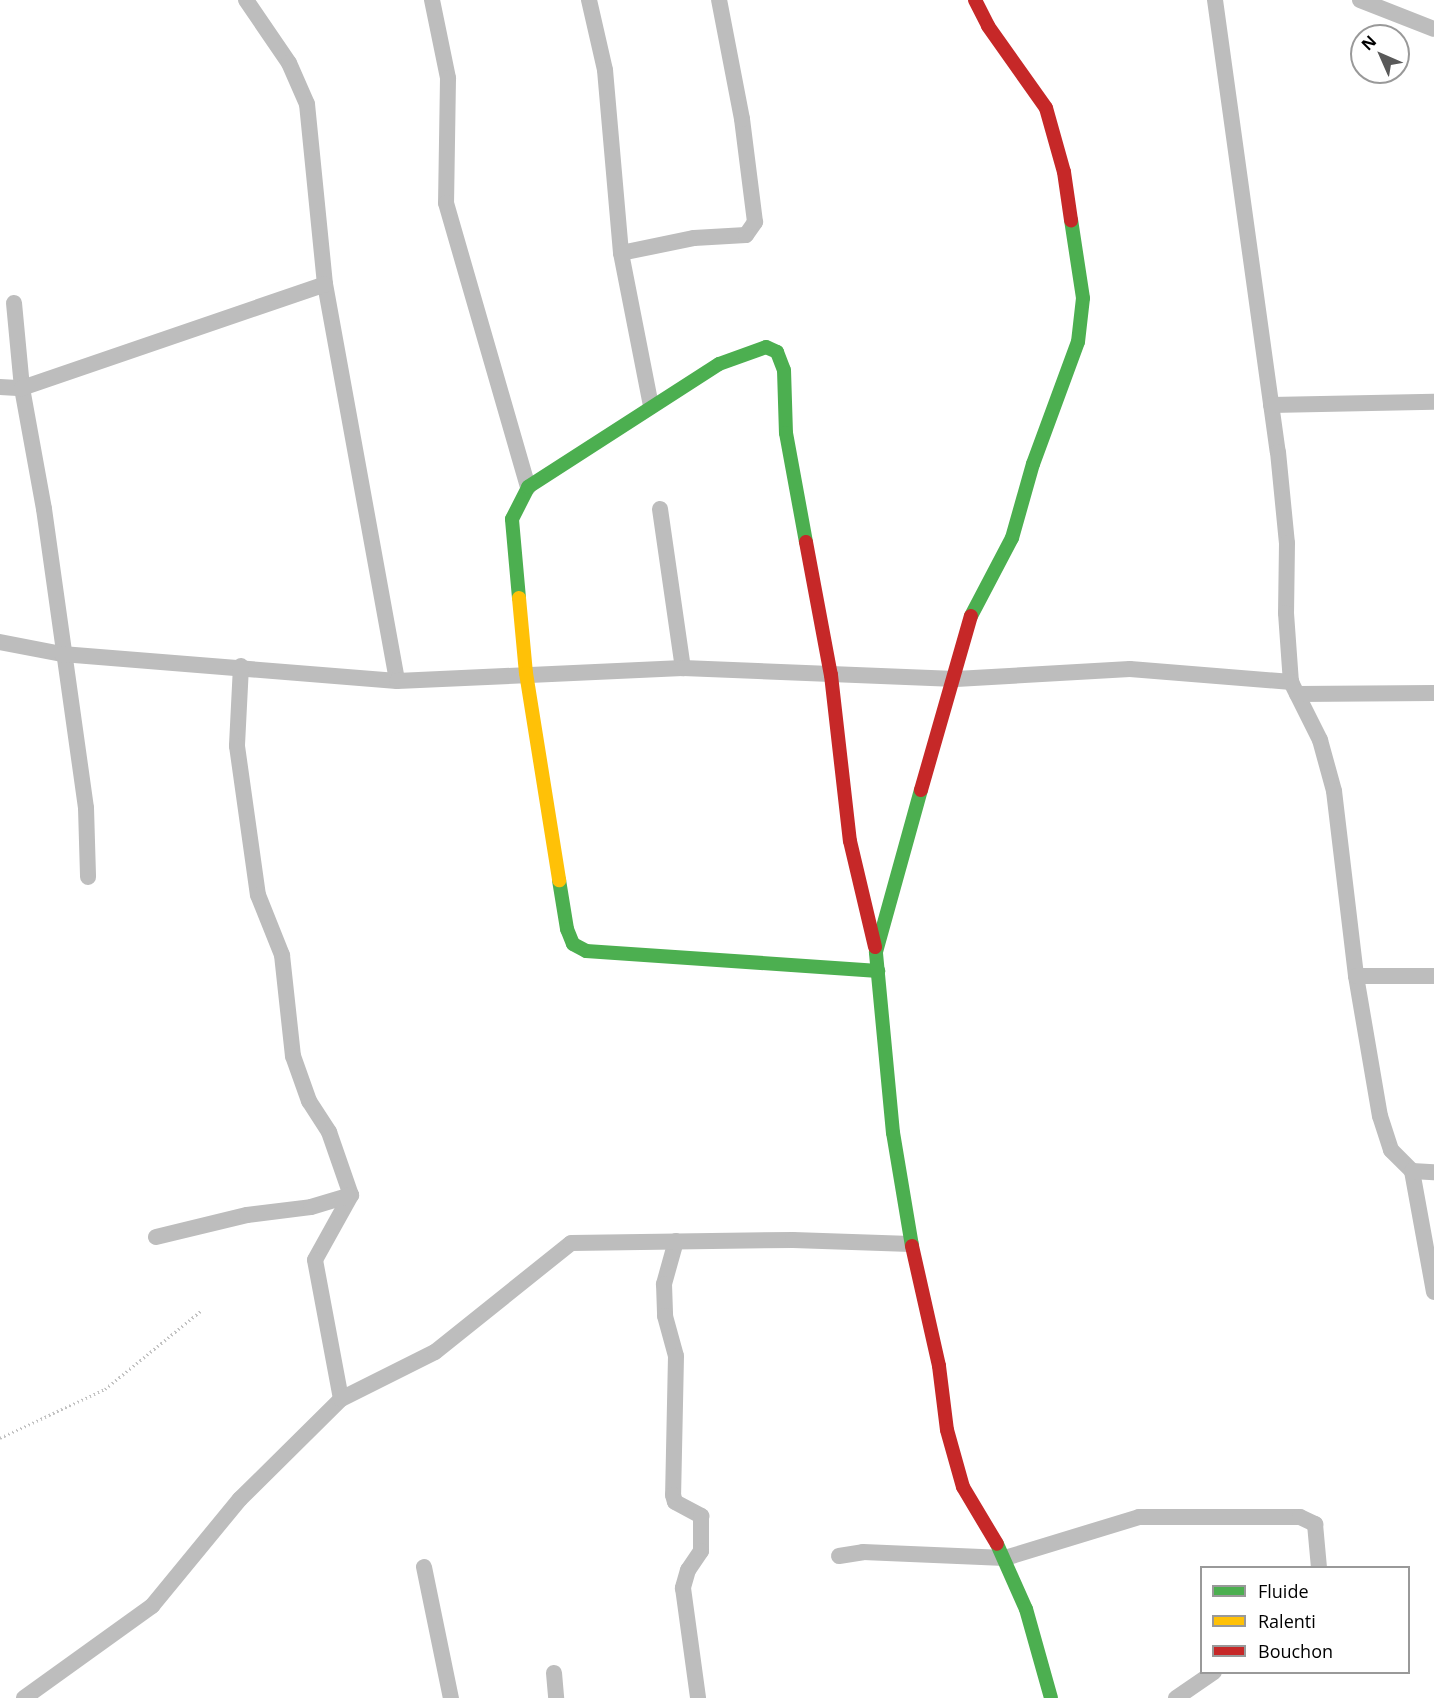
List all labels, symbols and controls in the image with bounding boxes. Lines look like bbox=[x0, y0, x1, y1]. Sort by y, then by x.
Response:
north arrow bbox=[1350, 24, 1410, 84]
text: N bbox=[1356, 30, 1381, 55]
legend bbox=[1200, 1566, 1410, 1674]
text: Fluide bbox=[1258, 1579, 1309, 1603]
text: Ralenti bbox=[1258, 1609, 1316, 1633]
text: Bouchon bbox=[1258, 1639, 1333, 1663]

